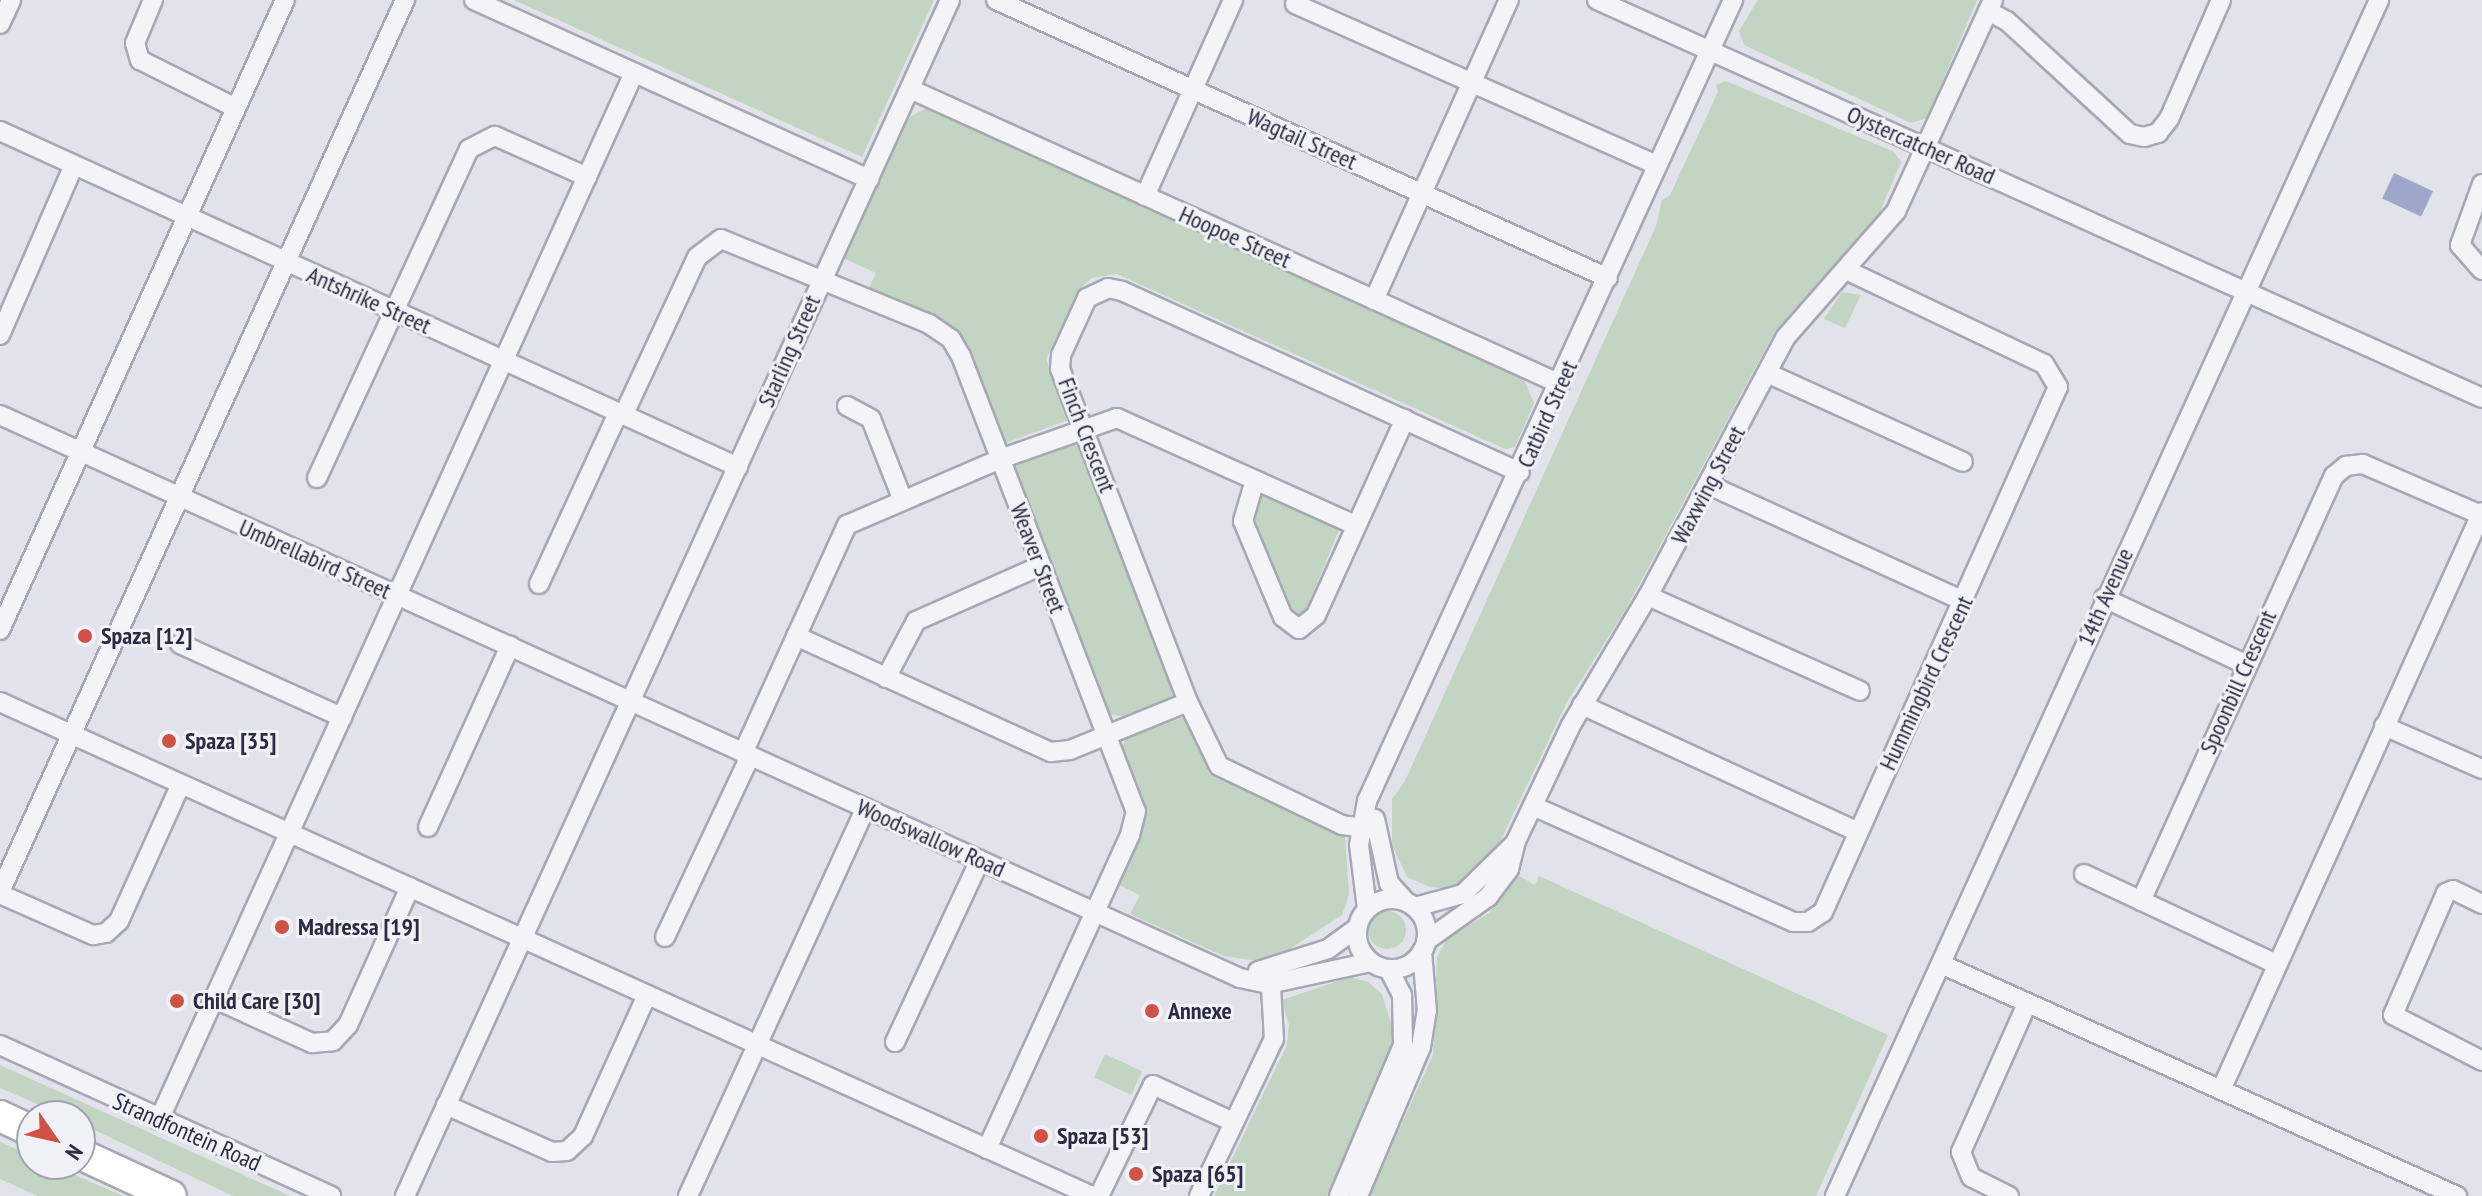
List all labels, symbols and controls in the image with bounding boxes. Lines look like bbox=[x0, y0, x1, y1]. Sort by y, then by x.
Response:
street label: Oystercatcher Road bbox=[1842, 99, 2000, 191]
street label: Wagtail Street bbox=[1243, 102, 1361, 176]
street label: Hoopoe Street bbox=[1175, 200, 1295, 274]
street label: Antshrike Street bbox=[303, 260, 435, 340]
street label: Starling Street bbox=[752, 291, 826, 411]
street label: Catbird Street bbox=[1511, 356, 1583, 472]
street label: Finch Crescent bbox=[1052, 374, 1122, 496]
street label: Waxwing Street bbox=[1665, 421, 1751, 549]
street label: Weaver Street bbox=[1004, 499, 1072, 617]
street label: Umbrellabird Street bbox=[235, 513, 395, 605]
street label: 14th Avenue bbox=[2071, 543, 2139, 651]
street label: Hummingbird Crescent bbox=[1873, 591, 1979, 775]
street label: Spoonbill Crescent bbox=[2193, 606, 2283, 758]
place label: Spaza [12] bbox=[101, 622, 192, 650]
marker: Spaza [12] bbox=[76, 627, 94, 645]
place label: Spaza [35] bbox=[185, 727, 276, 755]
marker: Spaza [35] bbox=[160, 732, 178, 750]
street label: Woodswallow Road bbox=[852, 792, 1010, 884]
place label: Madressa [19] bbox=[298, 913, 420, 941]
marker: Madressa [19] bbox=[273, 918, 291, 936]
place label: Child Care [30] bbox=[193, 987, 321, 1015]
marker: Child Care [30] bbox=[168, 992, 186, 1010]
place label: Annexe bbox=[1168, 997, 1232, 1025]
marker: Annexe bbox=[1143, 1002, 1161, 1020]
street label: Strandfontein Road bbox=[109, 1087, 265, 1177]
north arrow bbox=[16, 1100, 96, 1180]
place label: Spaza [53] bbox=[1057, 1122, 1148, 1150]
marker: Spaza [53] bbox=[1032, 1127, 1050, 1145]
text: N bbox=[59, 1140, 89, 1165]
place label: Spaza [65] bbox=[1152, 1160, 1243, 1188]
marker: Spaza [65] bbox=[1127, 1165, 1145, 1183]

